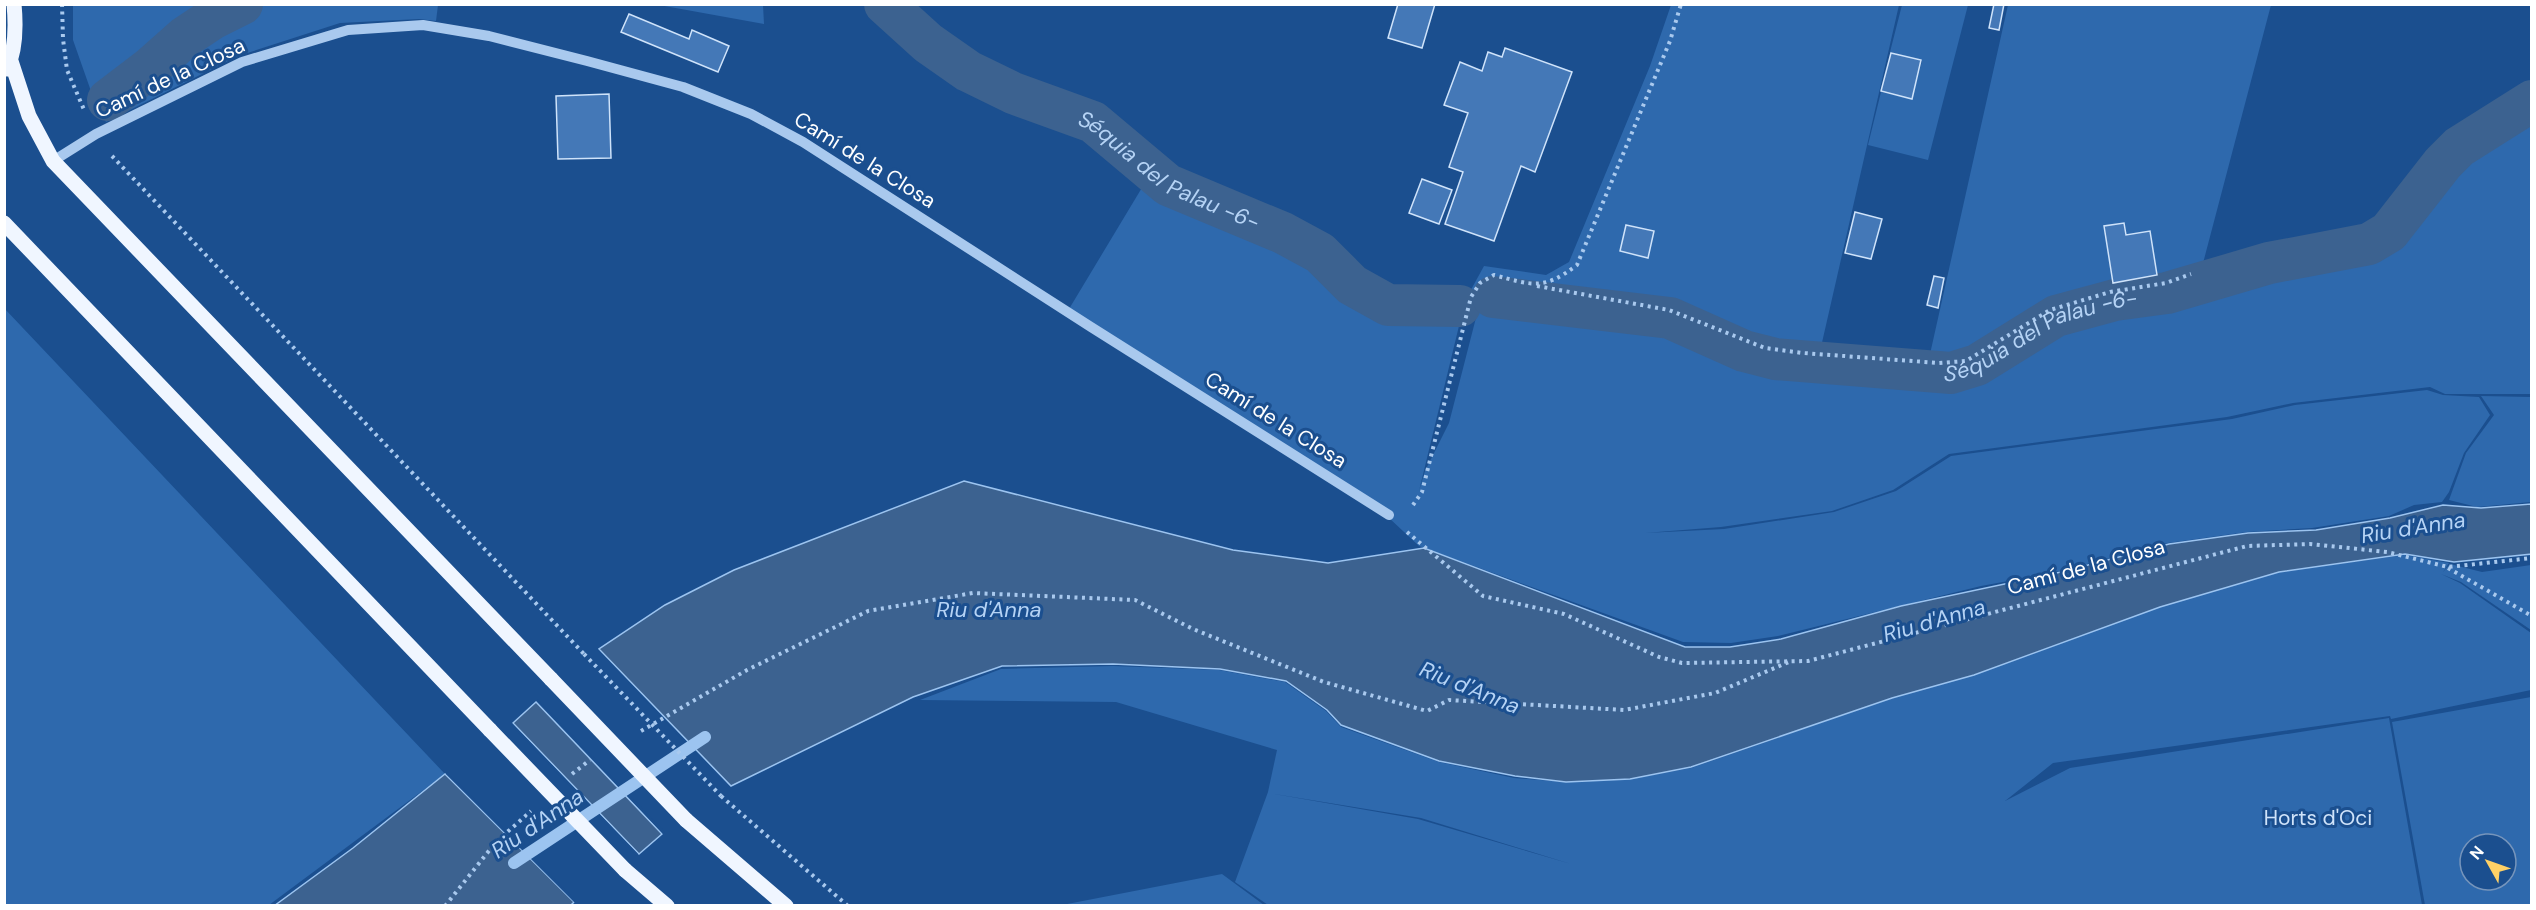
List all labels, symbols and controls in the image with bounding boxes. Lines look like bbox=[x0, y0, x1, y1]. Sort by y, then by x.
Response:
street label: Camí de la Closa bbox=[91, 31, 249, 125]
water label: Séquia del Palau -6- bbox=[1075, 104, 1264, 237]
street label: Camí de la Closa bbox=[789, 105, 941, 215]
water label: Séquia del Palau -6- bbox=[1943, 283, 2139, 388]
street label: Camí de la Closa bbox=[1200, 365, 1352, 475]
water label: Riu d'Anna bbox=[2359, 505, 2467, 550]
street label: Camí de la Closa bbox=[2004, 533, 2168, 601]
water label: Riu d'Anna bbox=[1879, 592, 1989, 649]
water label: Riu d'Anna bbox=[936, 595, 1042, 624]
water label: Riu d'Anna bbox=[1415, 654, 1524, 721]
water label: Riu d'Anna bbox=[485, 782, 589, 865]
park label: Horts d'Oci bbox=[2264, 804, 2372, 832]
north arrow bbox=[2458, 832, 2518, 892]
text: N bbox=[2465, 841, 2489, 864]

